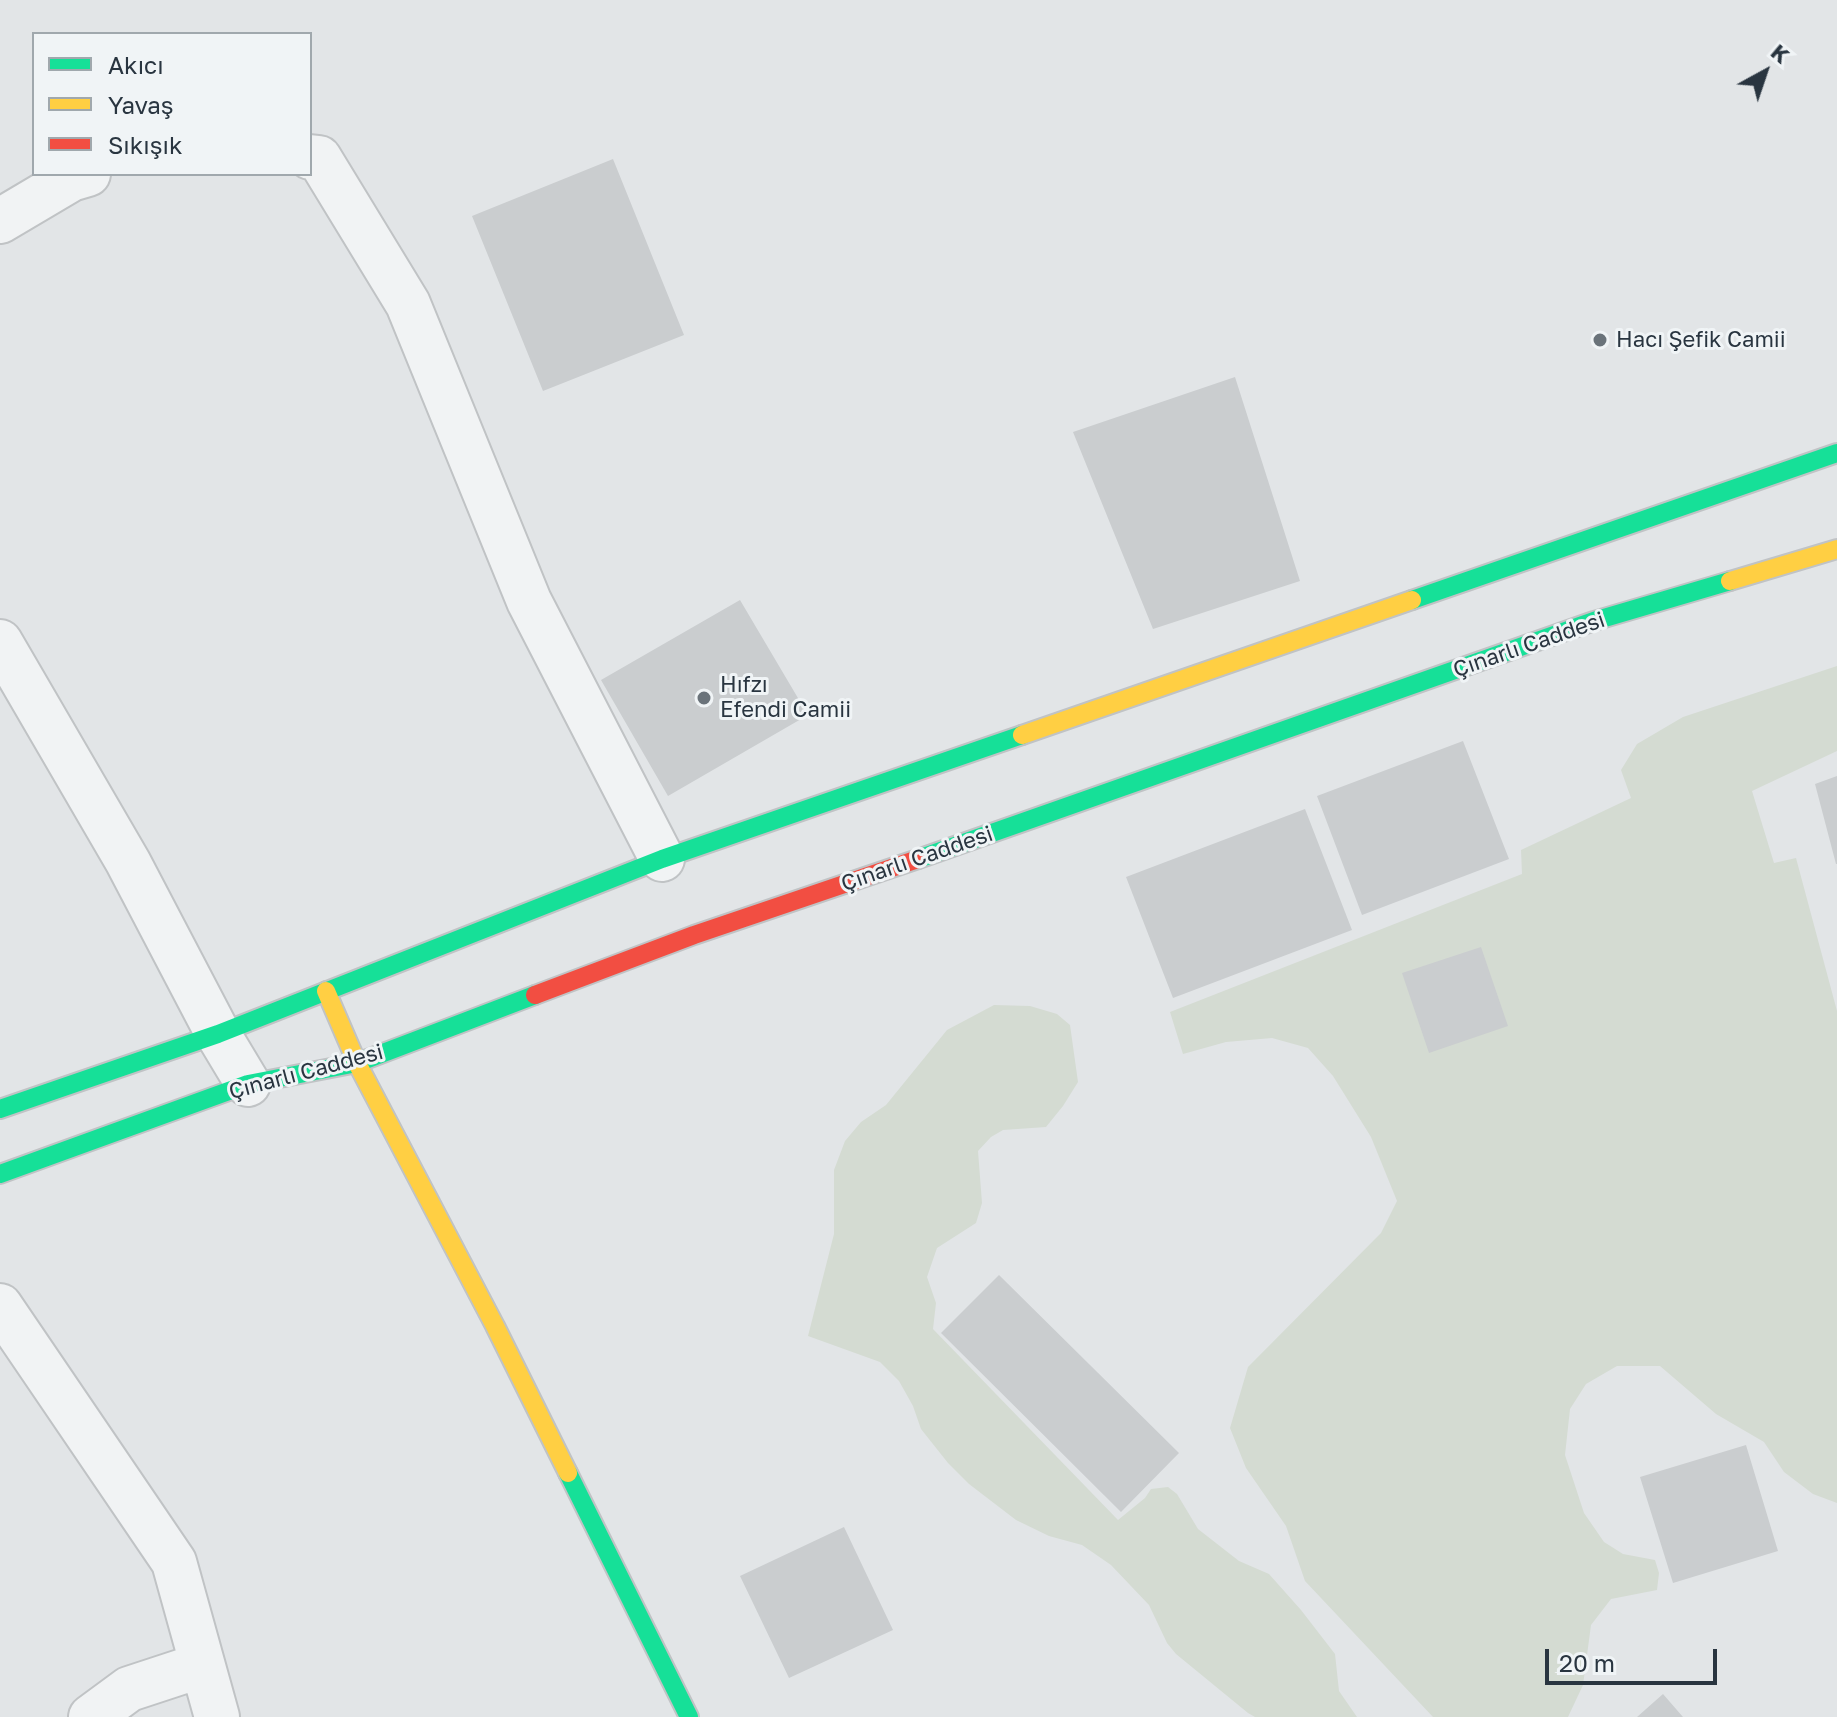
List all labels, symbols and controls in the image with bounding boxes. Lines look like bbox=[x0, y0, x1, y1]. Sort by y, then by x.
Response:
legend bbox=[32, 32, 312, 176]
north arrow bbox=[1725, 32, 1805, 112]
text: K bbox=[1766, 38, 1796, 69]
text: Akıcı bbox=[108, 50, 164, 79]
text: Yavaş bbox=[108, 90, 174, 119]
text: Sıkışık bbox=[108, 130, 183, 159]
place label: Hacı Şefik Camii bbox=[1616, 327, 1786, 353]
marker: Hacı Şefik Camii bbox=[1591, 331, 1609, 349]
street label: Çınarlı Caddesi bbox=[1450, 607, 1608, 683]
place label: Hıfzı Efendi Camii bbox=[720, 672, 851, 724]
marker: Hıfzı Efendi Camii bbox=[695, 689, 713, 707]
street label: Çınarlı Caddesi bbox=[838, 821, 996, 897]
street label: Çınarlı Caddesi bbox=[226, 1039, 386, 1105]
scale bar bbox=[1549, 1633, 1721, 1683]
text: 20 m bbox=[1559, 1648, 1615, 1677]

